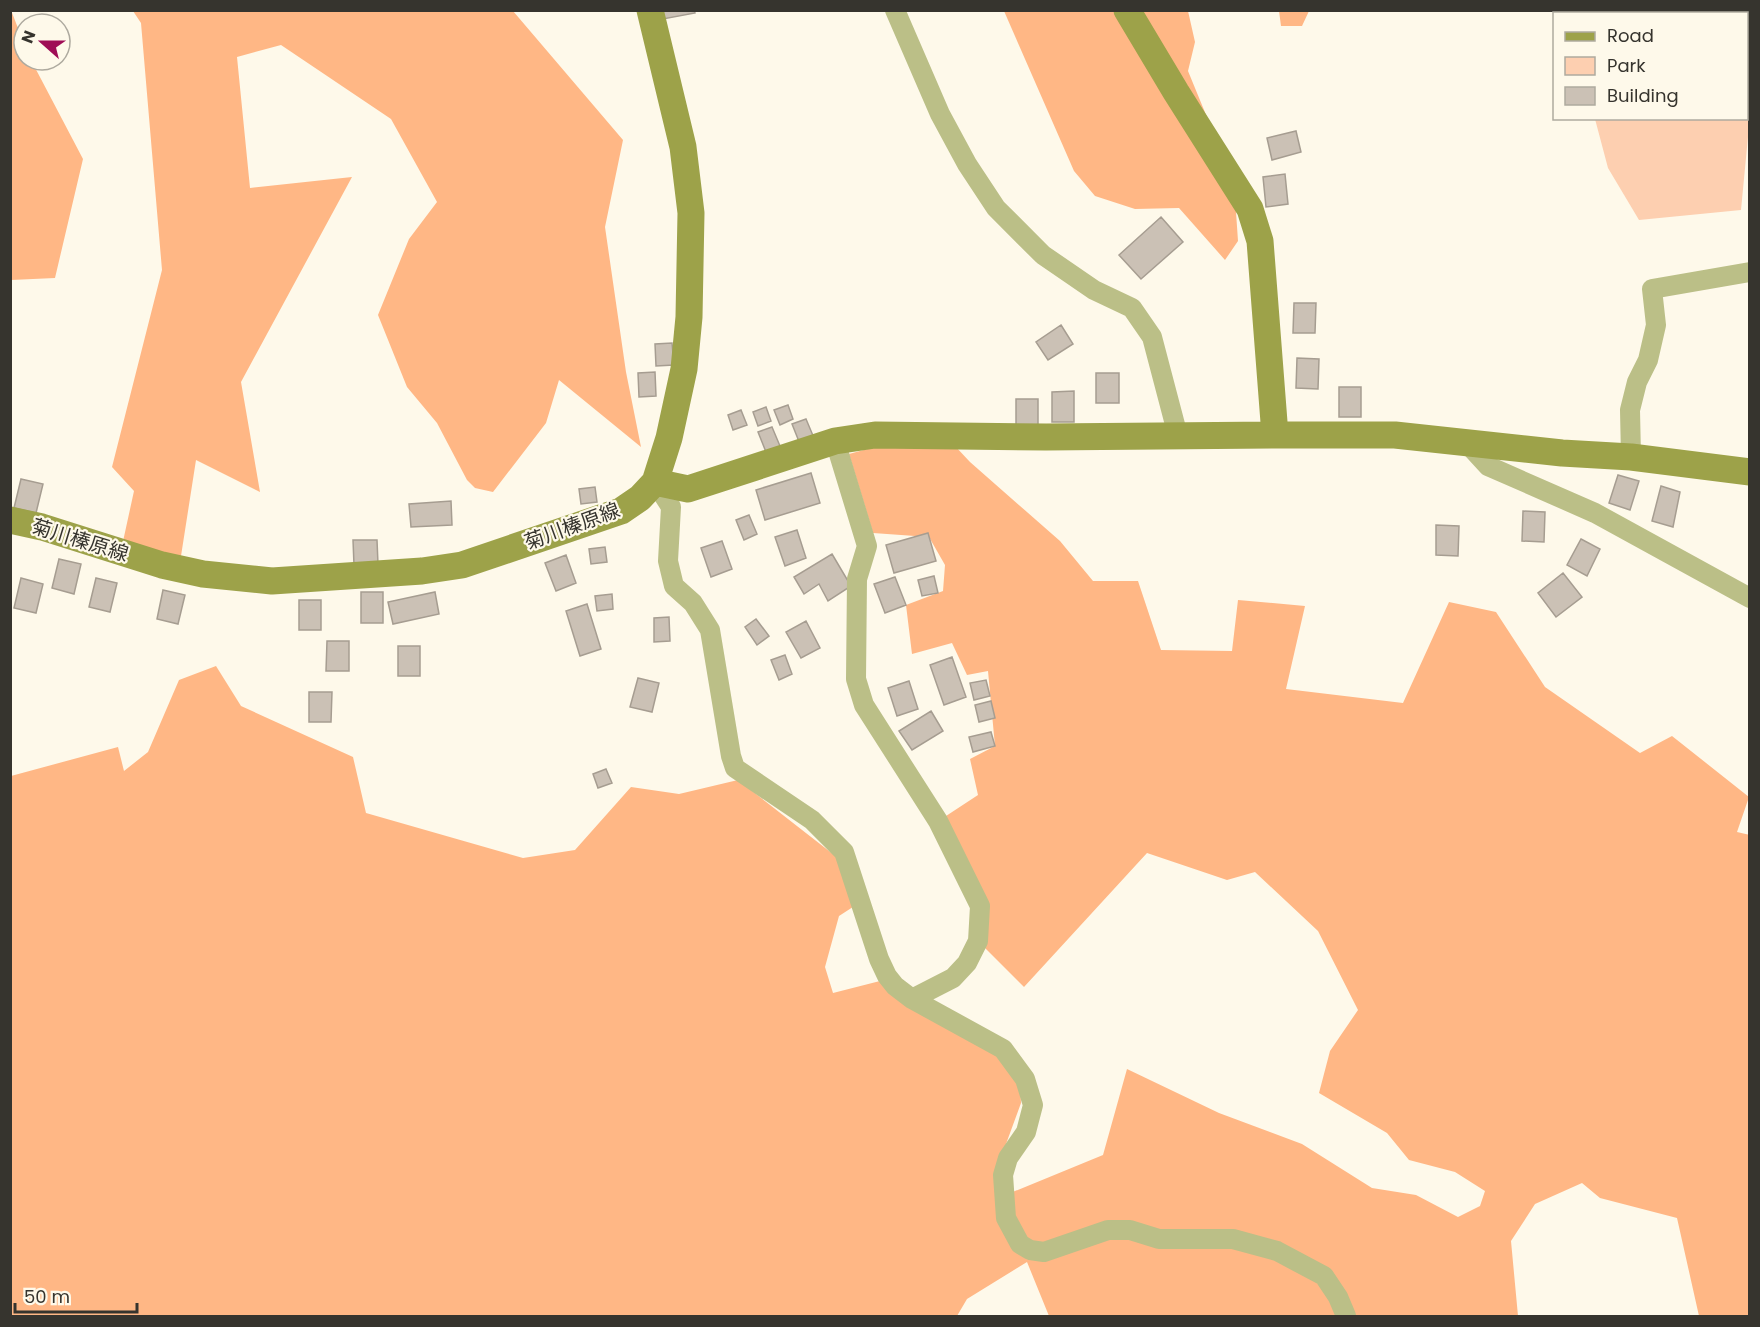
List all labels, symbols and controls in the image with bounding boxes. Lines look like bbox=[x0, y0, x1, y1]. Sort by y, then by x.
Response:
north arrow bbox=[12, 12, 72, 72]
legend bbox=[1553, 12, 1748, 120]
text: Road bbox=[1607, 23, 1654, 48]
text: N bbox=[16, 27, 41, 47]
text: Park bbox=[1607, 53, 1646, 78]
text: Building bbox=[1607, 83, 1679, 108]
street label: 菊川榛原線 bbox=[520, 496, 624, 556]
street label: 菊川榛原線 bbox=[28, 512, 132, 568]
scale bar bbox=[15, 1276, 136, 1314]
text: 50 m bbox=[24, 1284, 70, 1309]

